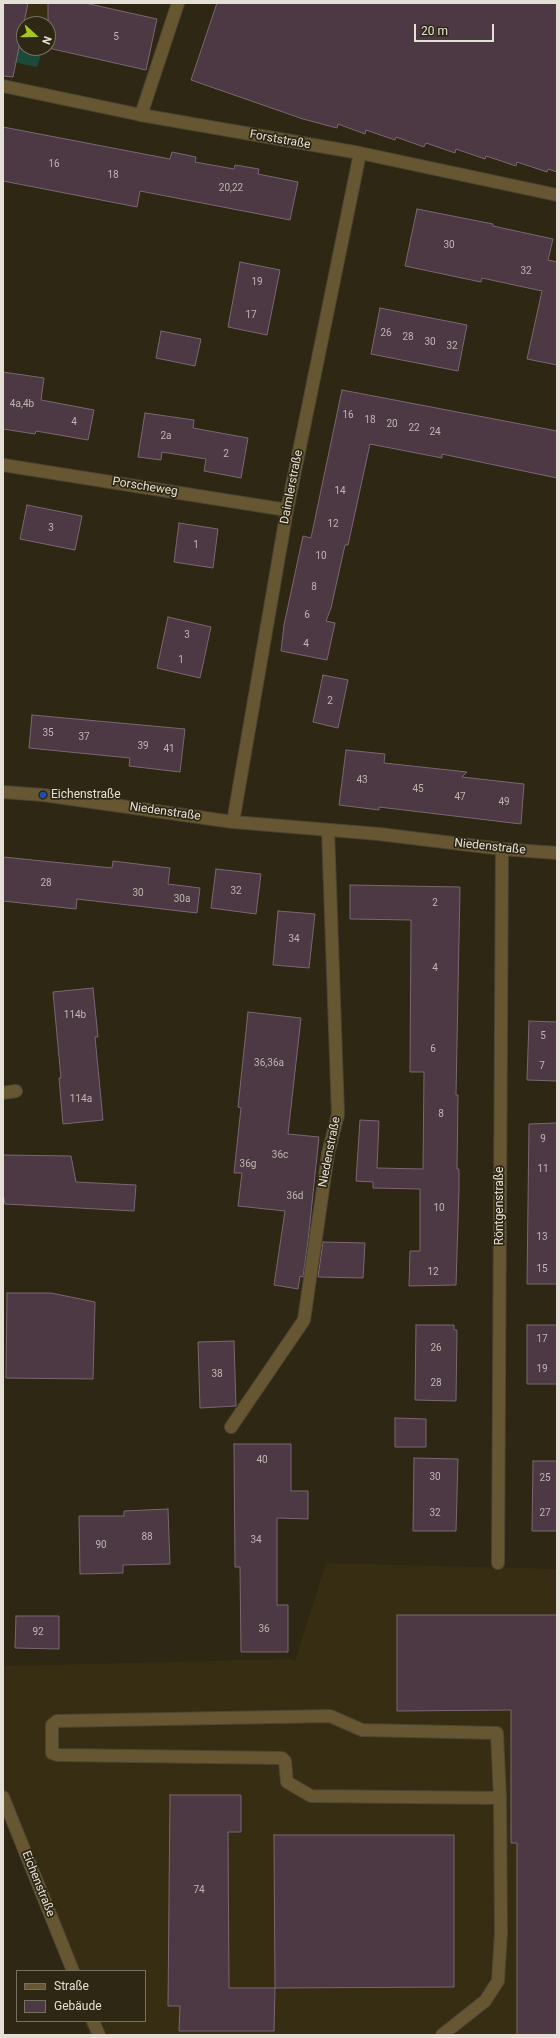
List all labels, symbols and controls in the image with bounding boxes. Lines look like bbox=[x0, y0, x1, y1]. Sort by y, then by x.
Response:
north arrow bbox=[16, 16, 56, 56]
scale bar bbox=[416, 16, 496, 42]
text: 20 m bbox=[421, 24, 448, 38]
house number: 5 bbox=[113, 31, 119, 43]
text: N bbox=[39, 34, 54, 46]
street label: Forststraße bbox=[248, 128, 312, 152]
house number: 16 bbox=[48, 158, 60, 170]
house number: 18 bbox=[107, 169, 119, 181]
house number: 20,22 bbox=[219, 182, 243, 194]
house number: 30 bbox=[443, 239, 455, 251]
house number: 32 bbox=[520, 265, 532, 277]
house number: 19 bbox=[251, 276, 263, 288]
house number: 17 bbox=[245, 309, 257, 321]
house number: 26 bbox=[380, 327, 392, 339]
house number: 28 bbox=[402, 331, 414, 343]
house number: 30 bbox=[424, 336, 436, 348]
house number: 32 bbox=[446, 340, 458, 352]
house number: 4a,4b bbox=[10, 398, 34, 410]
house number: 16 bbox=[342, 409, 354, 421]
house number: 18 bbox=[364, 414, 376, 426]
house number: 4 bbox=[71, 416, 77, 428]
house number: 20 bbox=[386, 418, 398, 430]
house number: 22 bbox=[408, 422, 420, 434]
house number: 24 bbox=[429, 426, 441, 438]
house number: 2a bbox=[160, 430, 172, 442]
house number: 2 bbox=[223, 448, 229, 460]
street label: Daimlerstraße bbox=[278, 449, 306, 525]
street label: Porscheweg bbox=[111, 475, 179, 499]
house number: 14 bbox=[334, 485, 346, 497]
house number: 12 bbox=[327, 518, 339, 530]
house number: 3 bbox=[48, 522, 54, 534]
house number: 1 bbox=[193, 539, 199, 551]
house number: 10 bbox=[315, 550, 327, 562]
house number: 8 bbox=[311, 581, 317, 593]
house number: 6 bbox=[304, 609, 310, 621]
house number: 3 bbox=[184, 629, 190, 641]
house number: 4 bbox=[303, 638, 309, 650]
house number: 1 bbox=[178, 654, 184, 666]
house number: 2 bbox=[327, 695, 333, 707]
house number: 35 bbox=[42, 727, 54, 739]
house number: 37 bbox=[78, 731, 90, 743]
house number: 39 bbox=[137, 740, 149, 752]
house number: 41 bbox=[163, 743, 175, 755]
house number: 43 bbox=[356, 774, 368, 786]
house number: 45 bbox=[412, 783, 424, 795]
place label: Eichenstraße bbox=[51, 788, 121, 802]
marker: Eichenstraße bbox=[38, 790, 48, 800]
house number: 47 bbox=[454, 791, 466, 803]
house number: 49 bbox=[498, 796, 510, 808]
street label: Niedenstraße bbox=[129, 800, 201, 824]
street label: Niedenstraße bbox=[454, 836, 526, 858]
house number: 28 bbox=[40, 877, 52, 889]
house number: 32 bbox=[230, 885, 242, 897]
house number: 30 bbox=[132, 887, 144, 899]
house number: 30a bbox=[174, 893, 190, 905]
house number: 2 bbox=[432, 897, 438, 909]
house number: 34 bbox=[288, 933, 300, 945]
house number: 4 bbox=[432, 962, 438, 974]
house number: 114b bbox=[64, 1009, 86, 1021]
house number: 5 bbox=[540, 1030, 546, 1042]
house number: 6 bbox=[430, 1043, 436, 1055]
house number: 36,36a bbox=[254, 1057, 284, 1069]
house number: 7 bbox=[539, 1060, 545, 1072]
house number: 114a bbox=[70, 1093, 92, 1105]
house number: 8 bbox=[438, 1108, 444, 1120]
street label: Niedenstraße bbox=[316, 1115, 344, 1189]
house number: 9 bbox=[540, 1133, 546, 1145]
house number: 36c bbox=[272, 1149, 288, 1161]
house number: 36g bbox=[240, 1158, 256, 1170]
house number: 11 bbox=[537, 1163, 549, 1175]
street label: Röntgenstraße bbox=[493, 1167, 507, 1245]
house number: 36d bbox=[287, 1190, 303, 1202]
house number: 10 bbox=[433, 1202, 445, 1214]
house number: 13 bbox=[536, 1231, 548, 1243]
house number: 15 bbox=[536, 1263, 548, 1275]
house number: 12 bbox=[427, 1266, 439, 1278]
house number: 17 bbox=[536, 1333, 548, 1345]
house number: 26 bbox=[430, 1342, 442, 1354]
house number: 19 bbox=[536, 1363, 548, 1375]
house number: 38 bbox=[211, 1368, 223, 1380]
house number: 28 bbox=[430, 1377, 442, 1389]
house number: 40 bbox=[256, 1454, 268, 1466]
house number: 30 bbox=[429, 1471, 441, 1483]
house number: 25 bbox=[539, 1472, 551, 1484]
house number: 32 bbox=[429, 1507, 441, 1519]
house number: 27 bbox=[539, 1507, 551, 1519]
house number: 88 bbox=[141, 1531, 153, 1543]
house number: 34 bbox=[250, 1534, 262, 1546]
house number: 90 bbox=[95, 1539, 107, 1551]
house number: 36 bbox=[258, 1623, 270, 1635]
house number: 92 bbox=[32, 1626, 44, 1638]
street label: Eichenstraße bbox=[18, 1849, 58, 1919]
house number: 74 bbox=[193, 1884, 205, 1896]
legend bbox=[16, 1970, 146, 2022]
text: Straße bbox=[54, 1979, 89, 1993]
text: Gebäude bbox=[54, 1999, 102, 2013]

